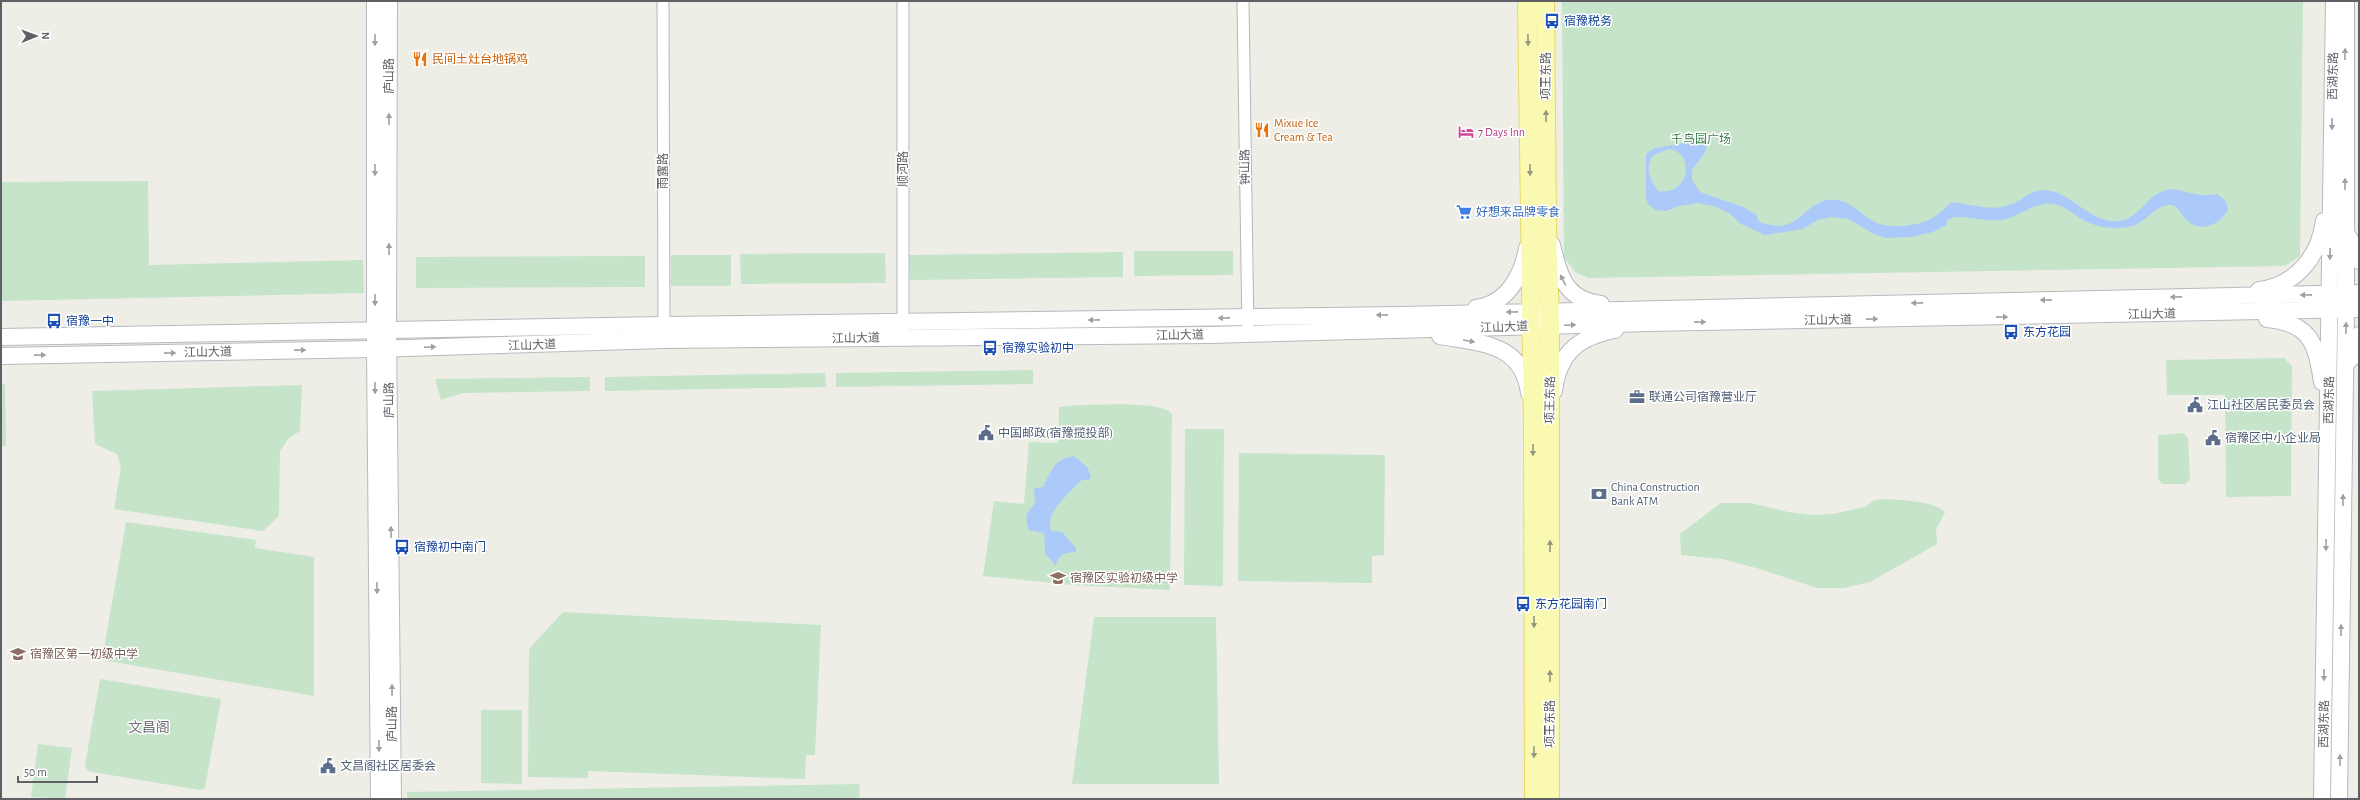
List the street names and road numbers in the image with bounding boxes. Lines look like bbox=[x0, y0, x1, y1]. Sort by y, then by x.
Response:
street label: 项王东路 bbox=[1539, 52, 1552, 100]
street label: 西湖东路 bbox=[2326, 52, 2339, 100]
street label: 庐山路 bbox=[382, 58, 395, 94]
street label: 钟山路 bbox=[1238, 149, 1251, 185]
street label: 顺河路 bbox=[896, 151, 909, 187]
street label: 雨露路 bbox=[656, 153, 669, 189]
street label: 江山大道 bbox=[2128, 307, 2176, 320]
street label: 江山大道 bbox=[1804, 313, 1852, 326]
street label: 江山大道 bbox=[1480, 319, 1528, 334]
street label: 江山大道 bbox=[1156, 328, 1204, 341]
street label: 江山大道 bbox=[832, 331, 880, 344]
street label: 江山大道 bbox=[508, 337, 556, 352]
street label: 江山大道 bbox=[184, 345, 232, 358]
street label: 项王东路 bbox=[1543, 376, 1556, 424]
street label: 西湖东路 bbox=[2322, 376, 2335, 424]
street label: 庐山路 bbox=[382, 382, 395, 418]
street label: 项王东路 bbox=[1543, 700, 1556, 748]
street label: 西湖东路 bbox=[2317, 700, 2330, 748]
street label: 庐山路 bbox=[385, 706, 398, 742]

